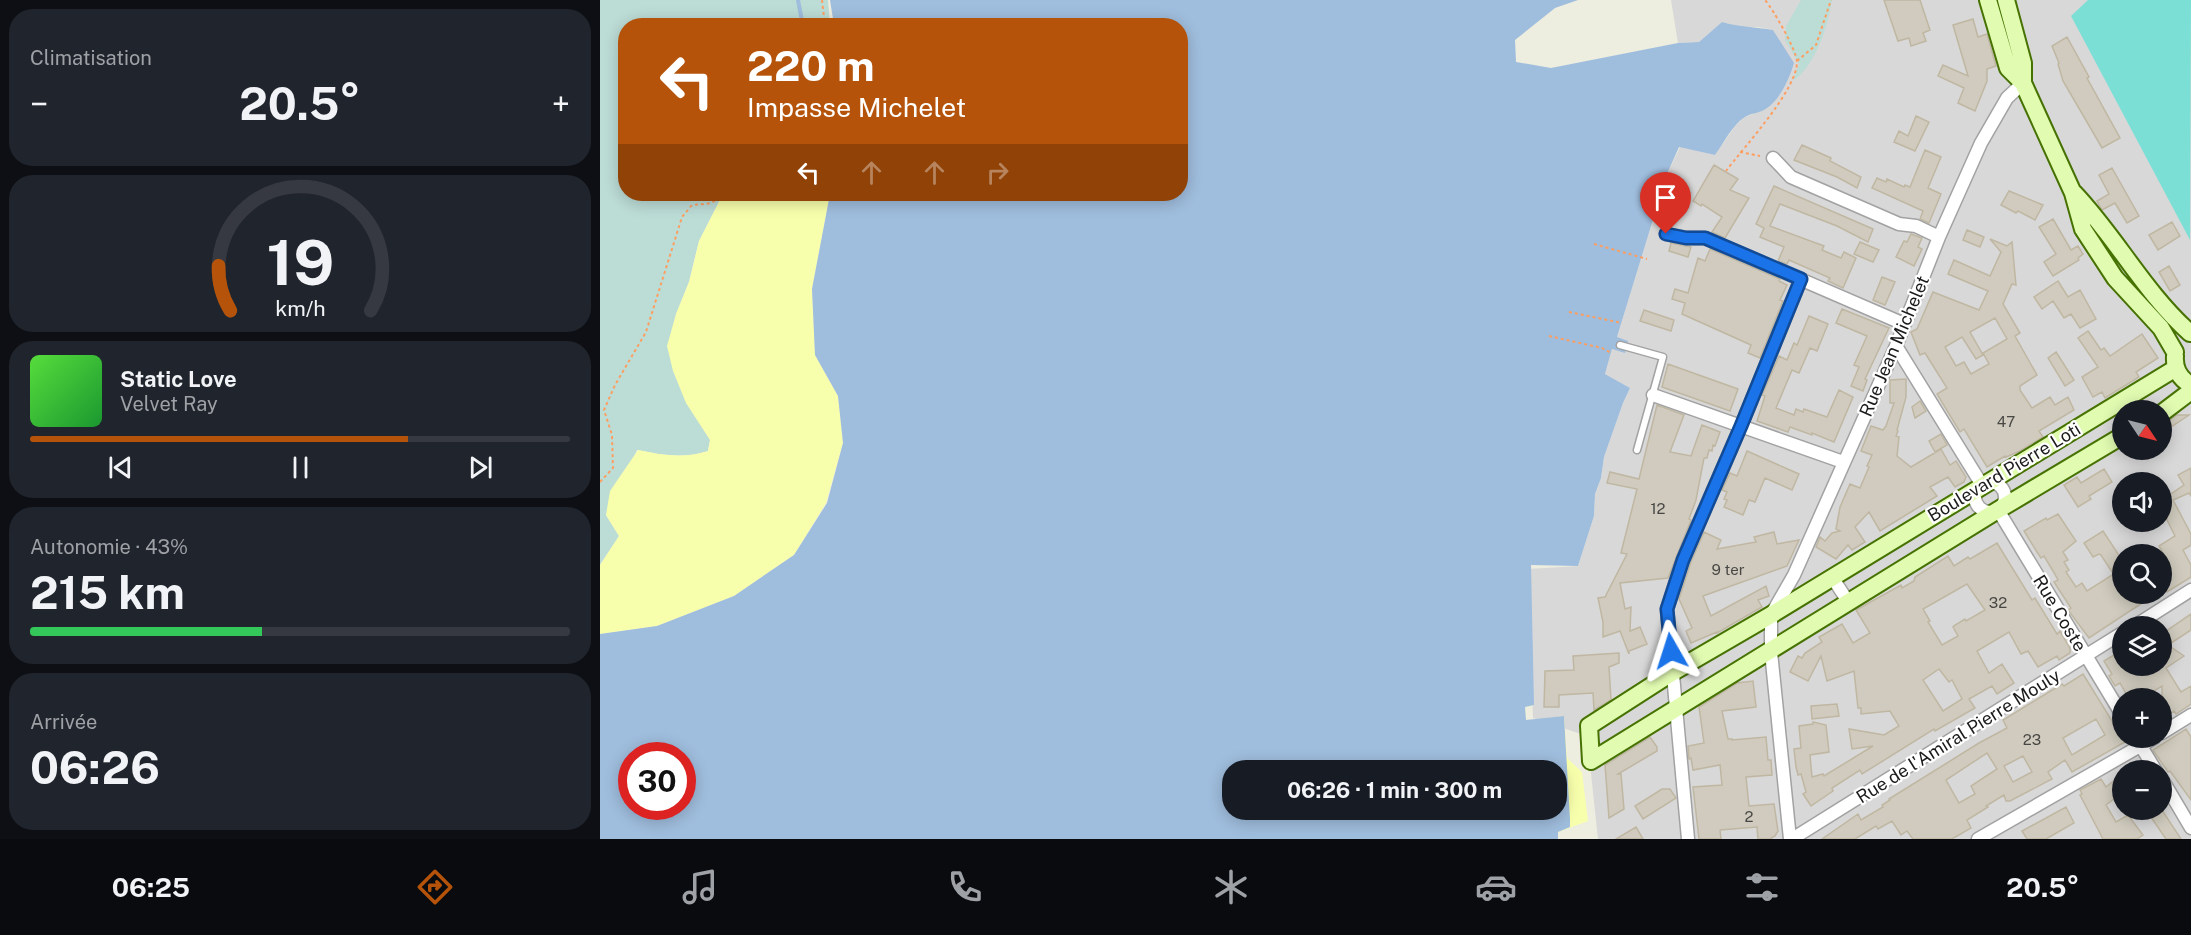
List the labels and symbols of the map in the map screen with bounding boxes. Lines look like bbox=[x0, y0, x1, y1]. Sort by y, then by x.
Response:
pin bbox=[1640, 172, 1691, 234]
street label: Rue Jean Michelet bbox=[1855, 272, 1933, 420]
north arrow bbox=[2112, 400, 2172, 460]
house number: 47 bbox=[1997, 413, 2015, 430]
street label: Boulevard Pierre Loti bbox=[1924, 418, 2084, 526]
house number: 12 bbox=[1650, 500, 1666, 517]
house number: 9 ter bbox=[1711, 561, 1745, 578]
street label: Rue Coste bbox=[2029, 571, 2091, 655]
house number: 32 bbox=[1989, 594, 2007, 611]
position arrow bbox=[1639, 619, 1703, 683]
street label: Rue de l'Amiral Pierre Mouly bbox=[1852, 664, 2064, 807]
house number: 23 bbox=[2023, 731, 2041, 748]
speed limit sign: 30 bbox=[618, 742, 696, 820]
house number: 2 bbox=[1745, 808, 1754, 825]

